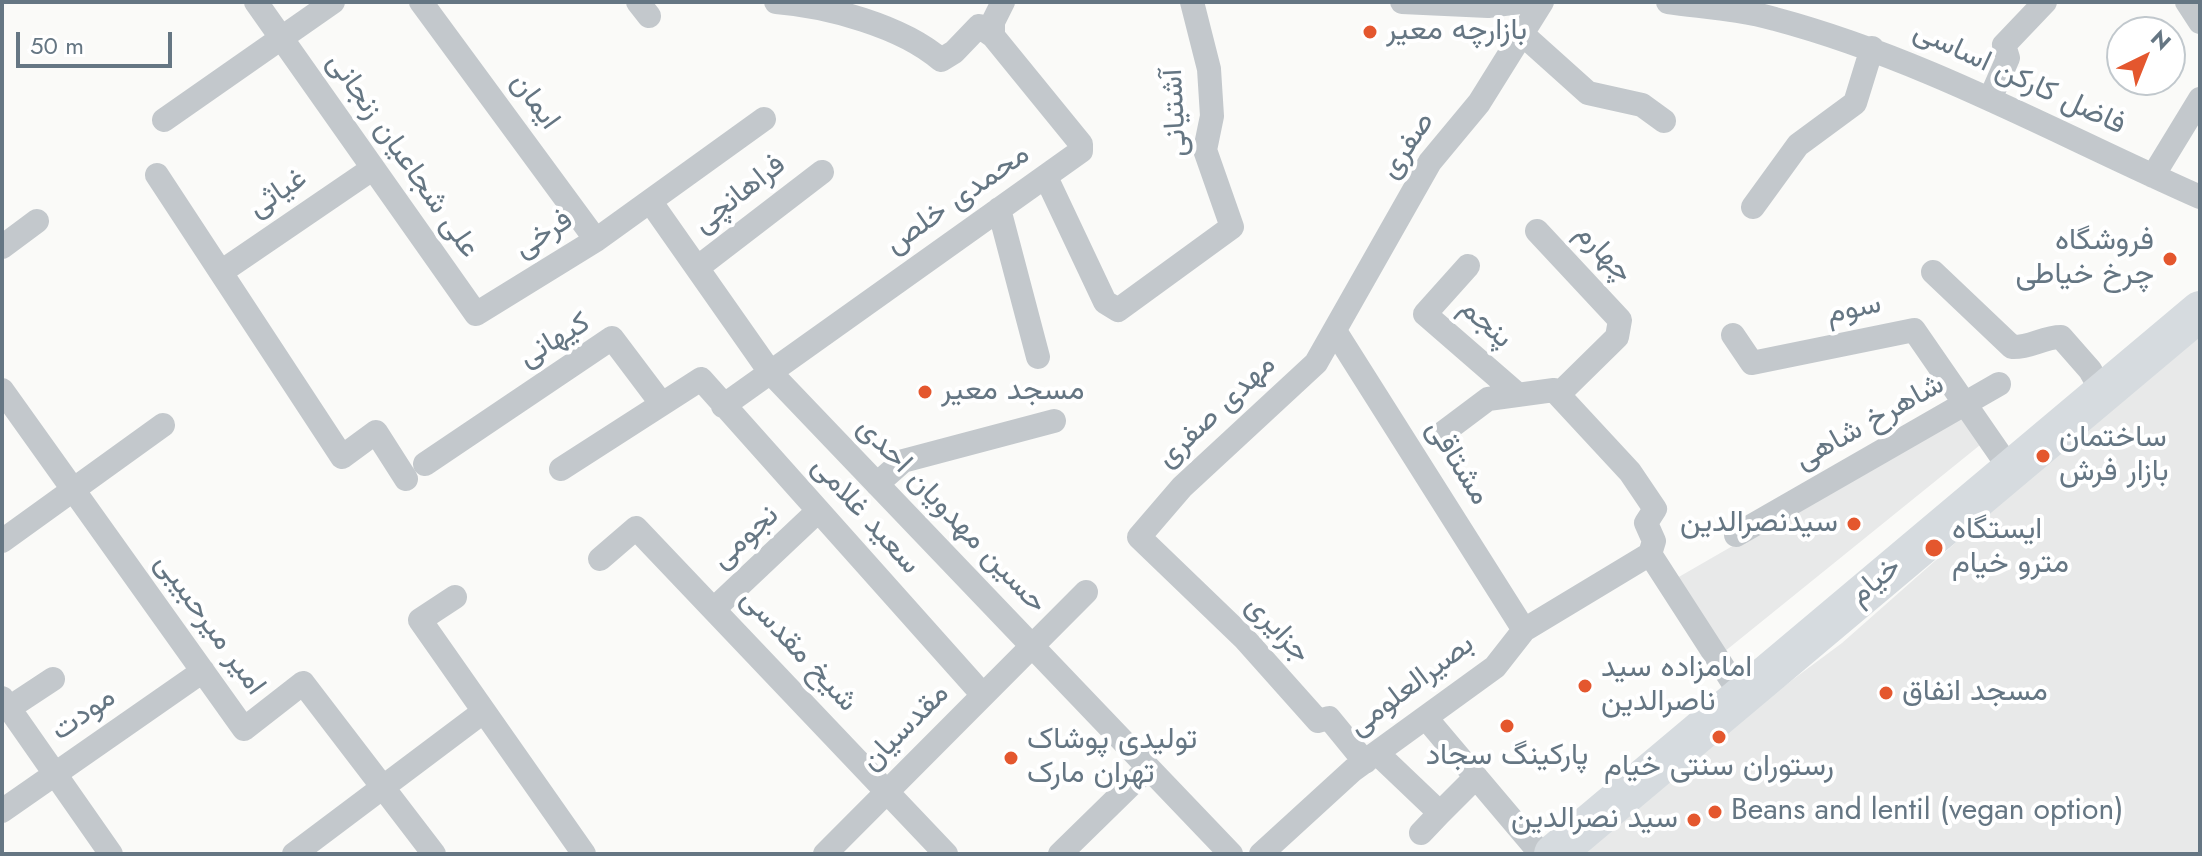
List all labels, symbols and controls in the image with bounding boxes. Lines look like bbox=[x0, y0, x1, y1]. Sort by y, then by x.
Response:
place label: بازارچه معیر bbox=[1386, 14, 1527, 50]
street label: فاضل کارکن اساسی bbox=[1907, 14, 2131, 144]
scale bar bbox=[20, 16, 176, 66]
north arrow bbox=[2106, 16, 2186, 96]
text: N bbox=[2144, 22, 2178, 58]
marker: بازارچه معیر bbox=[1361, 23, 1379, 41]
text: 50 m bbox=[30, 28, 84, 63]
street label: علی شجاعیان زنجانی bbox=[318, 46, 486, 266]
street label: ایمان bbox=[501, 66, 567, 138]
street label: آشتیانی bbox=[1156, 68, 1196, 158]
street label: صفری bbox=[1373, 106, 1443, 186]
street label: محمدی خلص bbox=[879, 137, 1037, 263]
street label: فراهانچی bbox=[687, 148, 793, 242]
street label: غیاثی bbox=[242, 161, 314, 227]
street label: فرخی bbox=[508, 203, 580, 267]
street label: چهارم bbox=[1566, 217, 1640, 291]
place label: فروشگاه چرخ خیاطی bbox=[2015, 224, 2154, 294]
marker: فروشگاه چرخ خیاطی bbox=[2161, 250, 2179, 268]
street label: سوم bbox=[1823, 287, 1885, 333]
street label: پنجم bbox=[1451, 291, 1519, 357]
street label: کیهانی bbox=[513, 306, 597, 376]
street label: مهدی صفری bbox=[1150, 348, 1284, 476]
street label: شاهرخ شاهی bbox=[1789, 367, 1951, 479]
place label: مسجد معیر bbox=[941, 374, 1084, 410]
marker: مسجد معیر bbox=[916, 383, 934, 401]
street label: حسین مهدویان احدی bbox=[848, 410, 1054, 622]
street label: مشتاقی bbox=[1417, 414, 1497, 512]
place label: ساختمان بازار فرش bbox=[2059, 421, 2169, 492]
marker: ساختمان بازار فرش bbox=[2034, 447, 2052, 465]
street label: سعید غلامی bbox=[803, 450, 927, 582]
street label: نجومی bbox=[705, 498, 787, 578]
place label: سیدنصرالدین bbox=[1680, 506, 1838, 542]
place label: ایستگاه مترو خیام bbox=[1952, 513, 2069, 584]
marker: سیدنصرالدین bbox=[1845, 515, 1863, 533]
marker: ایستگاه مترو خیام bbox=[1923, 537, 1945, 559]
street label: امیر میرحبیبی bbox=[145, 547, 273, 703]
street label: خیام bbox=[1843, 550, 1909, 614]
street label: شیخ مقدسی bbox=[732, 582, 864, 720]
street label: جزایری bbox=[1237, 589, 1317, 671]
street label: بصیرالعلومی bbox=[1342, 627, 1482, 745]
place label: امامزاده سید ناصرالدین bbox=[1601, 651, 1752, 722]
place label: مسجد انفاق bbox=[1902, 675, 2048, 711]
street label: مقدسیان bbox=[855, 677, 957, 779]
marker: امامزاده سید ناصرالدین bbox=[1576, 677, 1594, 695]
street label: مودت bbox=[45, 680, 123, 750]
marker: مسجد انفاق bbox=[1877, 684, 1895, 702]
marker: پارکینگ سجاد bbox=[1498, 717, 1516, 735]
place label: تولیدی پوشاک تهران مارک bbox=[1027, 723, 1197, 794]
marker: رستوران سنتی خیام bbox=[1710, 728, 1728, 746]
place label: پارکینگ سجاد bbox=[1426, 739, 1588, 775]
marker: تولیدی پوشاک تهران مارک bbox=[1002, 749, 1020, 767]
place label: رستوران سنتی خیام bbox=[1604, 750, 1834, 786]
place label: Beans and lentil (vegan option) bbox=[1731, 794, 2123, 830]
place label: سید نصرالدین bbox=[1511, 802, 1678, 838]
marker: Beans and lentil (vegan option) bbox=[1706, 803, 1724, 821]
marker: سید نصرالدین bbox=[1685, 811, 1703, 829]

